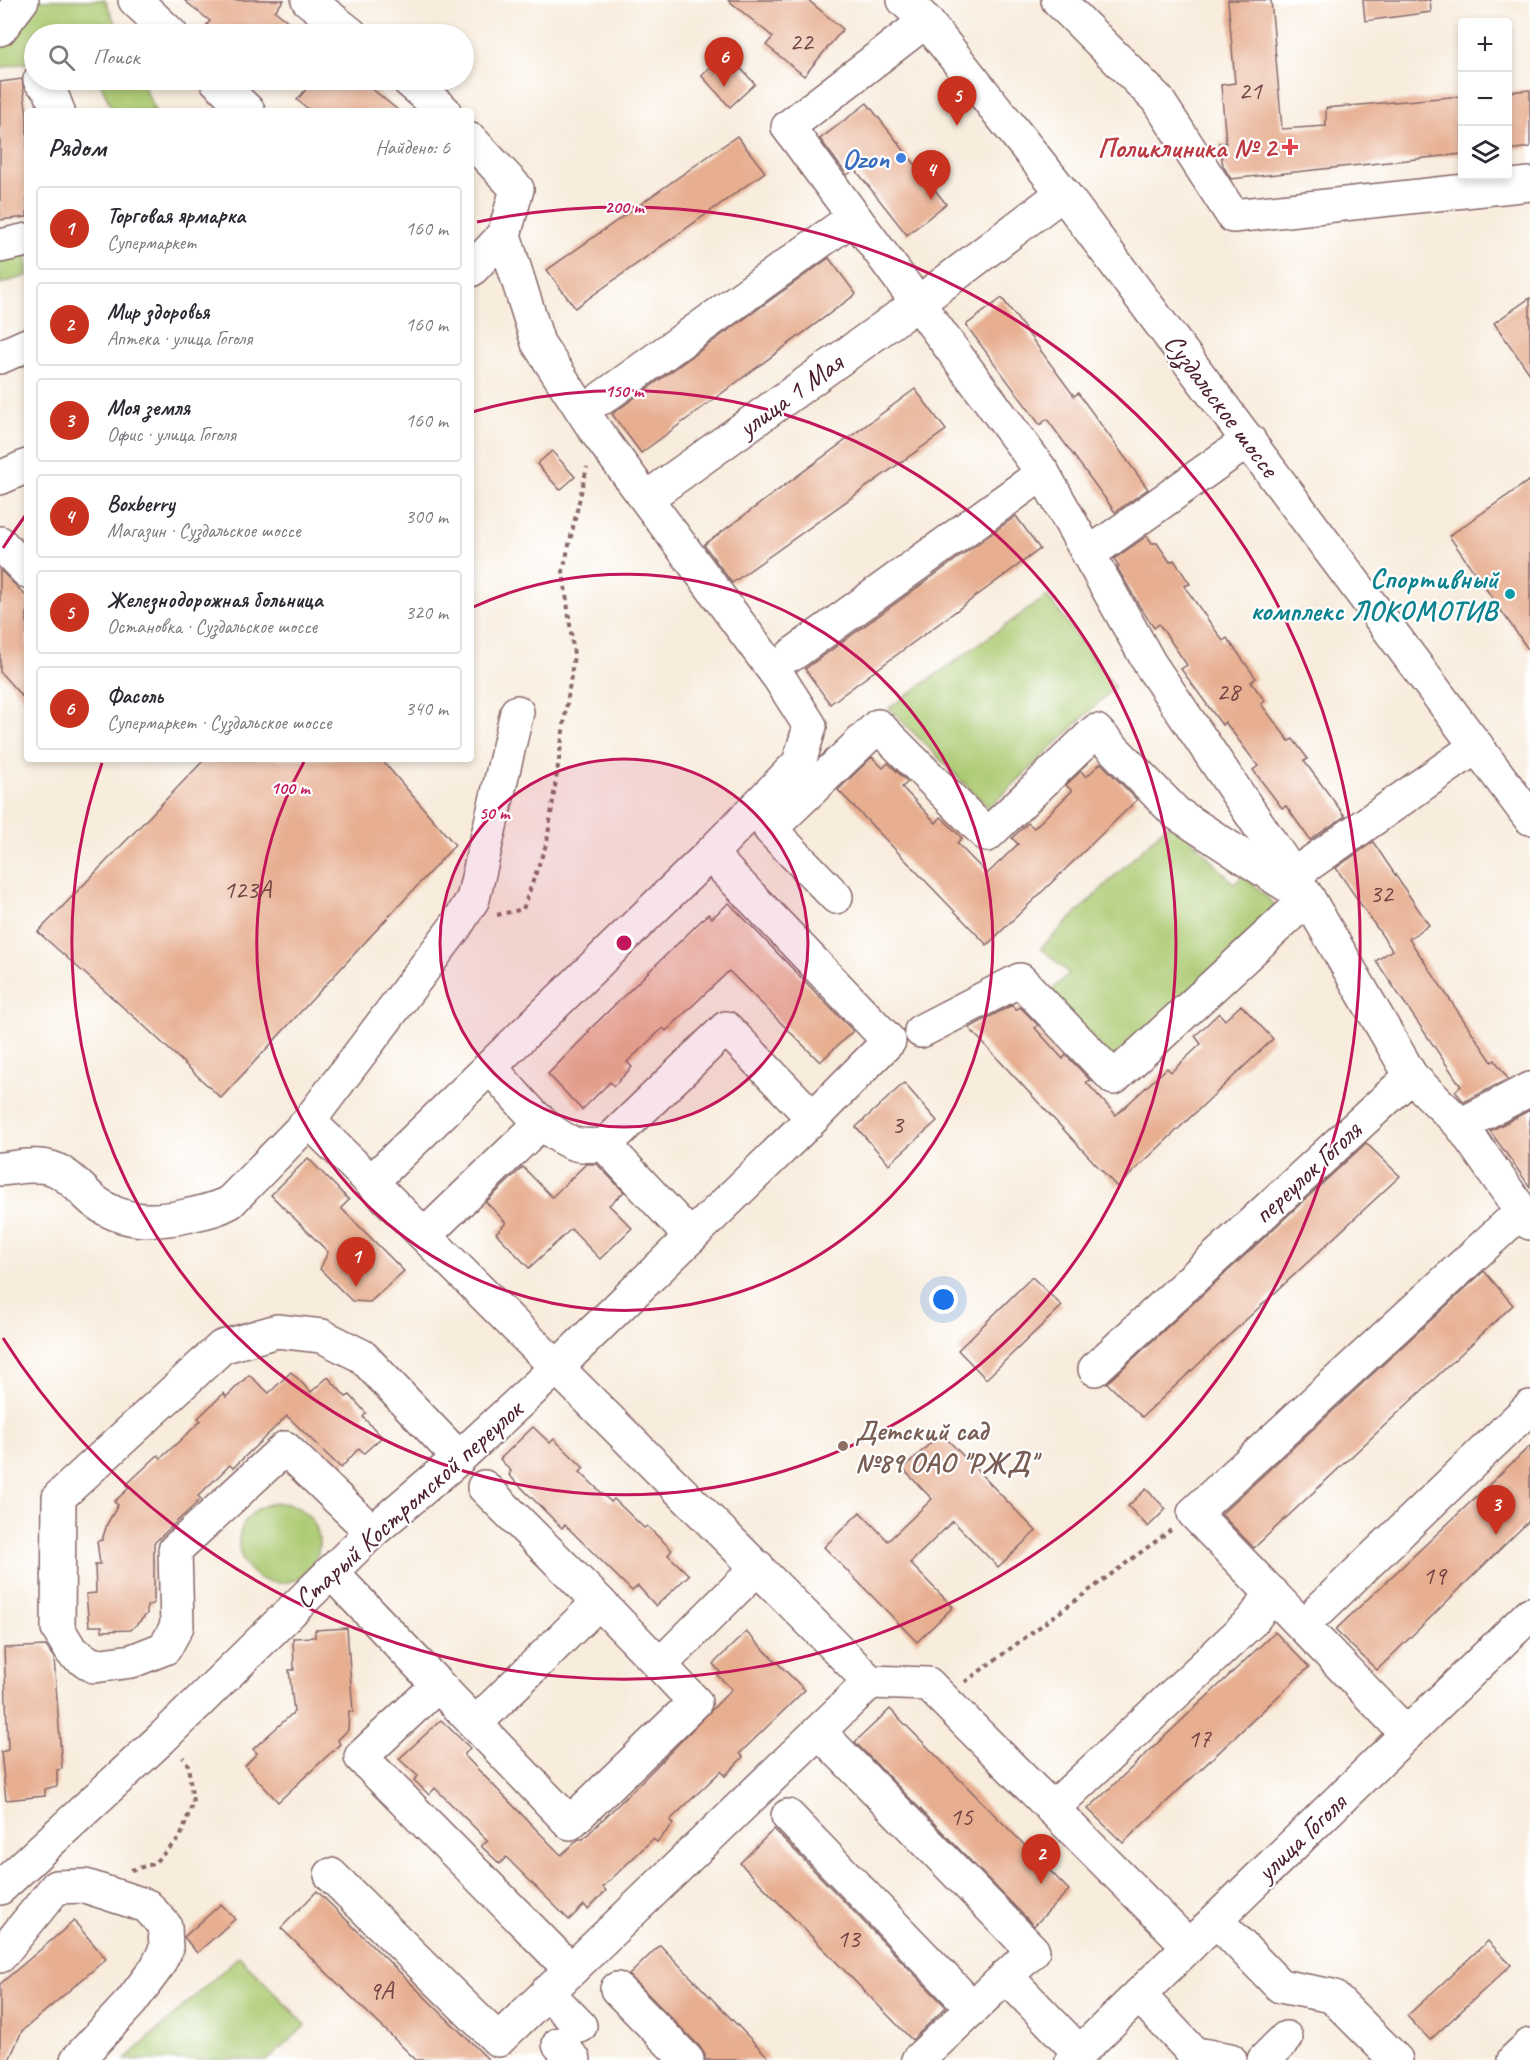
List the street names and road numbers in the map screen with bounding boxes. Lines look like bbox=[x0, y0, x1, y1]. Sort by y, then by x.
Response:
street label: Суздальское шоссе bbox=[1156, 326, 1288, 486]
street label: улица 1 Мая bbox=[729, 344, 851, 446]
street label: переулок Гоголя bbox=[1245, 1112, 1369, 1231]
street label: Старый Костромской переулок bbox=[287, 1390, 531, 1616]
street label: улица Гоголя bbox=[1247, 1784, 1355, 1890]

